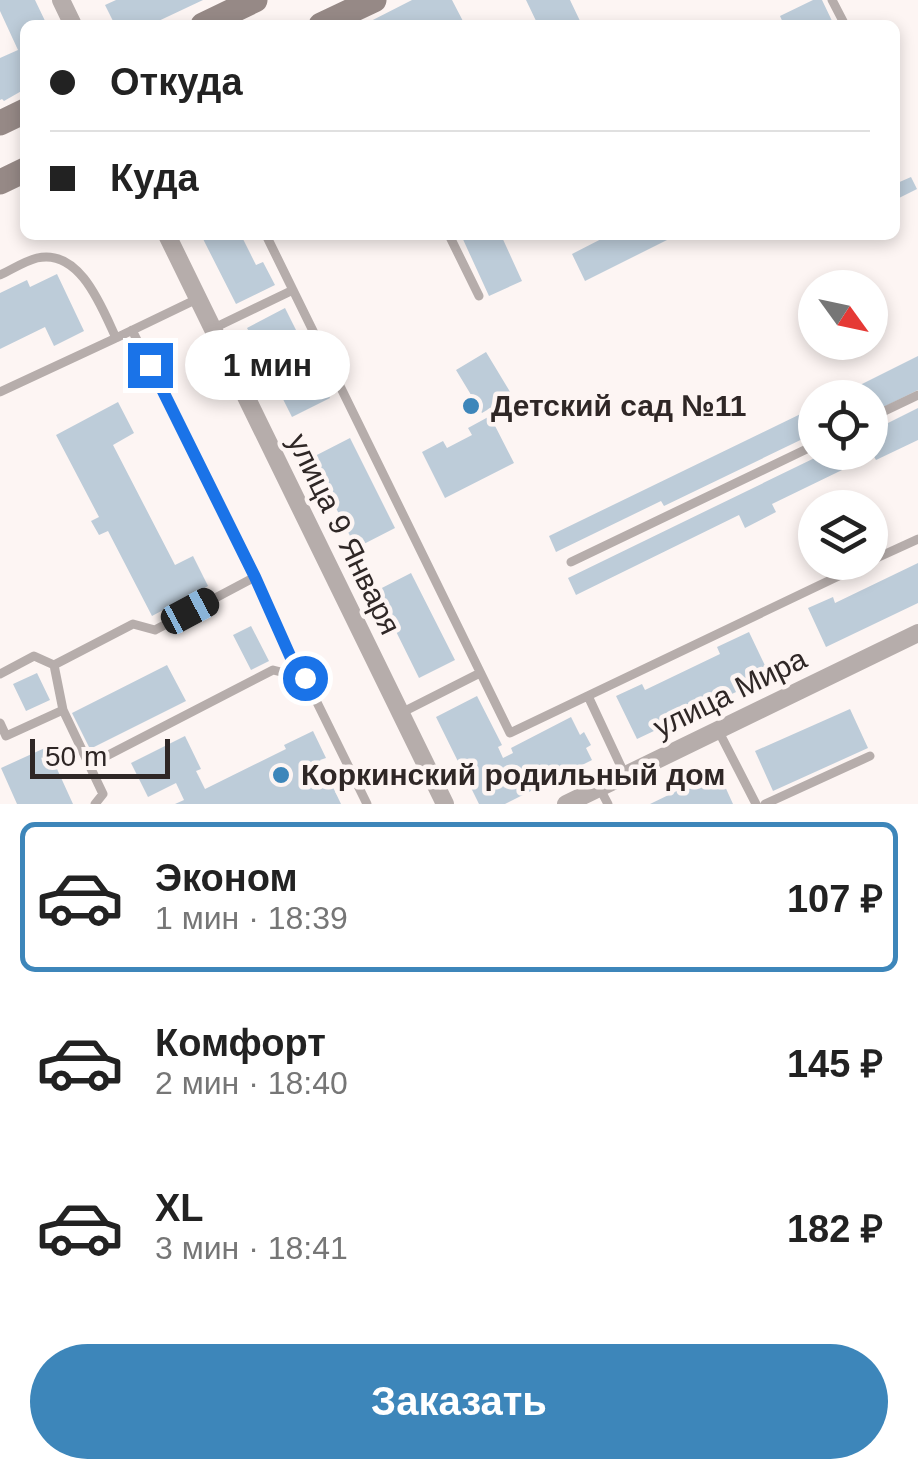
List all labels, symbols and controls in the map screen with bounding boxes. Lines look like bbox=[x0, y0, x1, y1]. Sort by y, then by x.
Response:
text: Откуда bbox=[110, 61, 243, 103]
text: Куда bbox=[110, 157, 199, 199]
north arrow bbox=[798, 270, 888, 360]
map controls bbox=[798, 270, 888, 580]
callout: 1 мин bbox=[185, 330, 350, 400]
route end bbox=[128, 343, 173, 388]
text: 1 мин bbox=[223, 347, 312, 383]
button: locate bbox=[798, 380, 888, 470]
place label: Детский сад №11 bbox=[491, 389, 747, 422]
marker: Детский сад №11 bbox=[460, 395, 482, 417]
street label: улица 9 Января bbox=[282, 428, 407, 639]
button: layers bbox=[798, 490, 888, 580]
car bbox=[156, 584, 224, 638]
street label: улица Мира bbox=[648, 641, 812, 744]
route start bbox=[283, 656, 328, 701]
scale bar bbox=[30, 734, 170, 778]
text: 50 m bbox=[45, 741, 107, 772]
place label: Коркинский родильный дом bbox=[301, 758, 725, 791]
marker: Коркинский родильный дом bbox=[270, 764, 292, 786]
icon: car bbox=[35, 852, 125, 942]
text: Эконом bbox=[155, 857, 298, 899]
text: 107 ₽ bbox=[787, 878, 883, 920]
text: 1 мин · 18:39 bbox=[155, 900, 348, 936]
icon: car bbox=[35, 1017, 125, 1107]
text: Комфорт bbox=[155, 1022, 326, 1064]
text: 145 ₽ bbox=[787, 1043, 883, 1085]
text: 2 мин · 18:40 bbox=[155, 1065, 348, 1101]
icon: car bbox=[35, 1182, 125, 1272]
text: XL bbox=[155, 1187, 204, 1229]
text: 182 ₽ bbox=[787, 1208, 883, 1250]
text: 3 мин · 18:41 bbox=[155, 1230, 348, 1266]
button: Заказать bbox=[30, 1344, 888, 1459]

